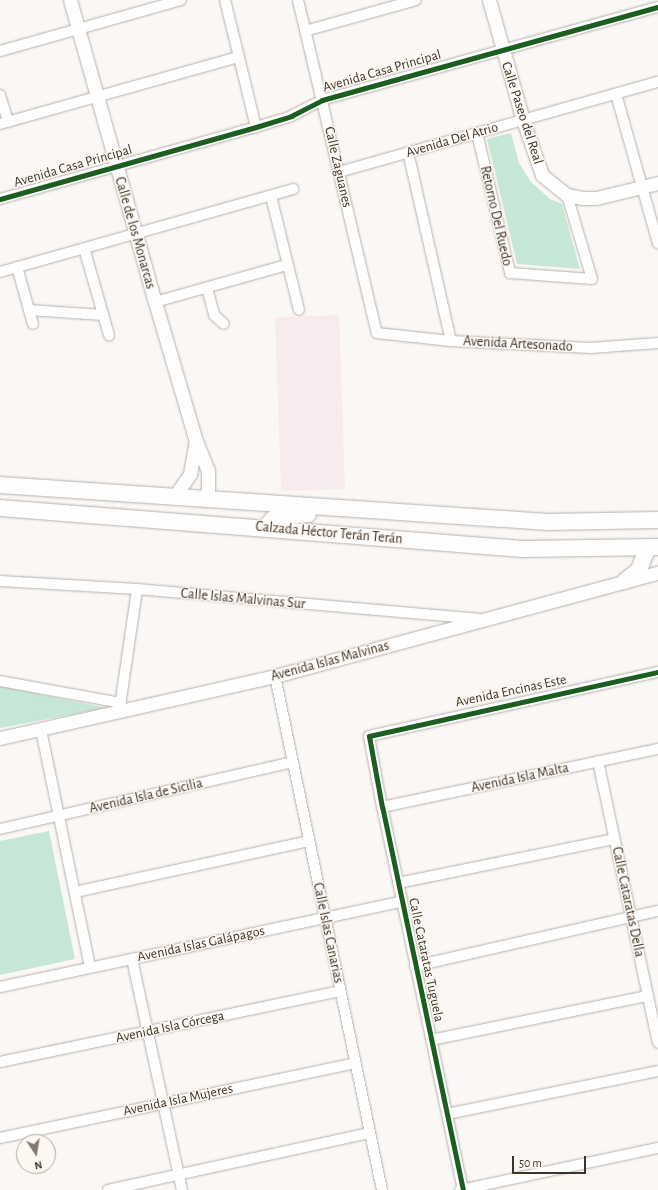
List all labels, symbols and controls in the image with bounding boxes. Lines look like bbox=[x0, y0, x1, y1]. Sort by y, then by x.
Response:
street label: Avenida Casa Principal bbox=[321, 46, 443, 96]
street label: Calle Paseo del Real bbox=[498, 60, 546, 166]
street label: Avenida Del Atrio bbox=[404, 119, 500, 161]
street label: Calle Zaguanes bbox=[321, 125, 355, 209]
street label: Avenida Casa Principal bbox=[12, 141, 134, 191]
street label: Retorno Del Ruedo bbox=[476, 164, 516, 268]
street label: Calle de los Monarcas bbox=[111, 175, 159, 291]
street label: Avenida Artesonado bbox=[463, 333, 573, 355]
street label: Calzada Héctor Terán Terán bbox=[255, 518, 403, 548]
street label: Calle Islas Malvinas Sur bbox=[180, 585, 306, 613]
street label: Avenida Islas Malvinas bbox=[269, 637, 391, 685]
street label: Avenida Encinas Este bbox=[454, 671, 568, 711]
street label: Avenida Isla Malta bbox=[470, 759, 570, 797]
street label: Avenida Isla de Sicilia bbox=[88, 775, 204, 817]
street label: Calle Cataratas Della bbox=[608, 845, 648, 959]
street label: Calle Islas Canarias bbox=[309, 881, 347, 985]
street label: Calle Cataratas Tuguela bbox=[405, 896, 447, 1024]
street label: Avenida Islas Galápagos bbox=[136, 922, 266, 966]
street label: Avenida Isla Córcega bbox=[114, 1007, 226, 1047]
street label: Avenida Isla Mujeres bbox=[122, 1080, 234, 1120]
north arrow bbox=[16, 1134, 56, 1174]
scale bar bbox=[514, 1148, 588, 1174]
text: 50 m bbox=[519, 1157, 542, 1169]
text: N bbox=[34, 1159, 43, 1171]

